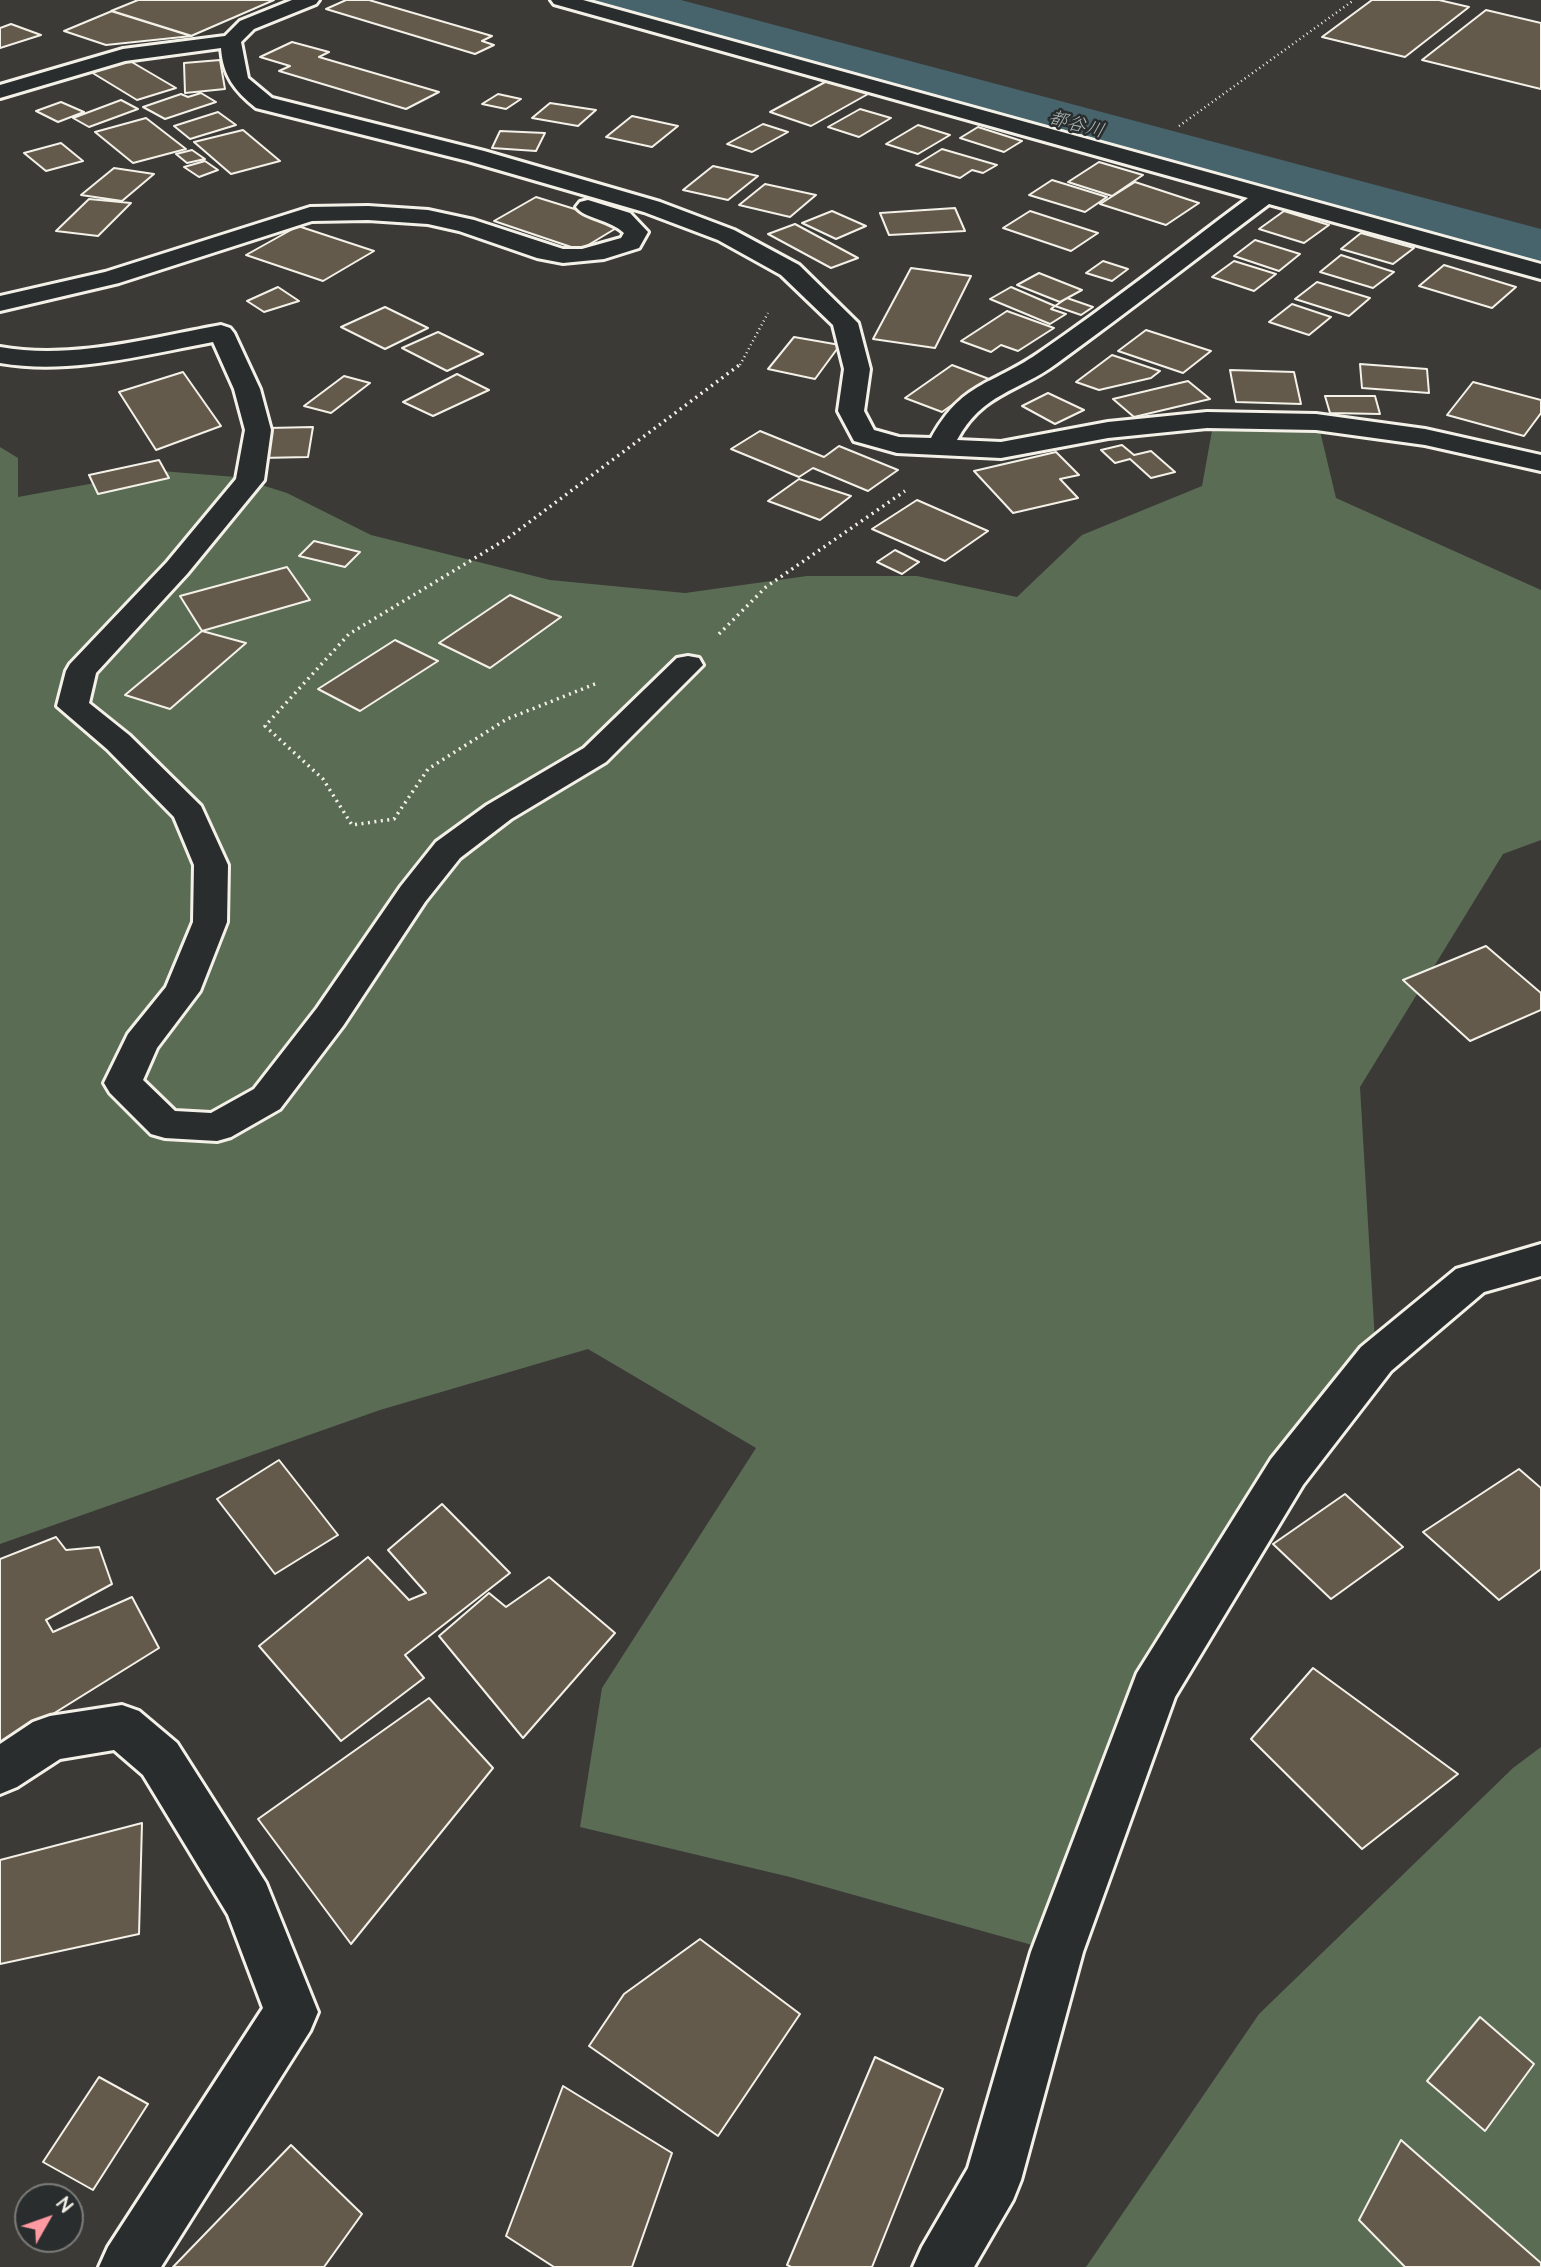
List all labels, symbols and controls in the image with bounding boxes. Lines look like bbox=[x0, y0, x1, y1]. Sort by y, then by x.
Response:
water label: 都谷川 bbox=[1046, 108, 1106, 144]
north arrow bbox=[14, 2183, 84, 2253]
text: N bbox=[50, 2192, 78, 2219]

